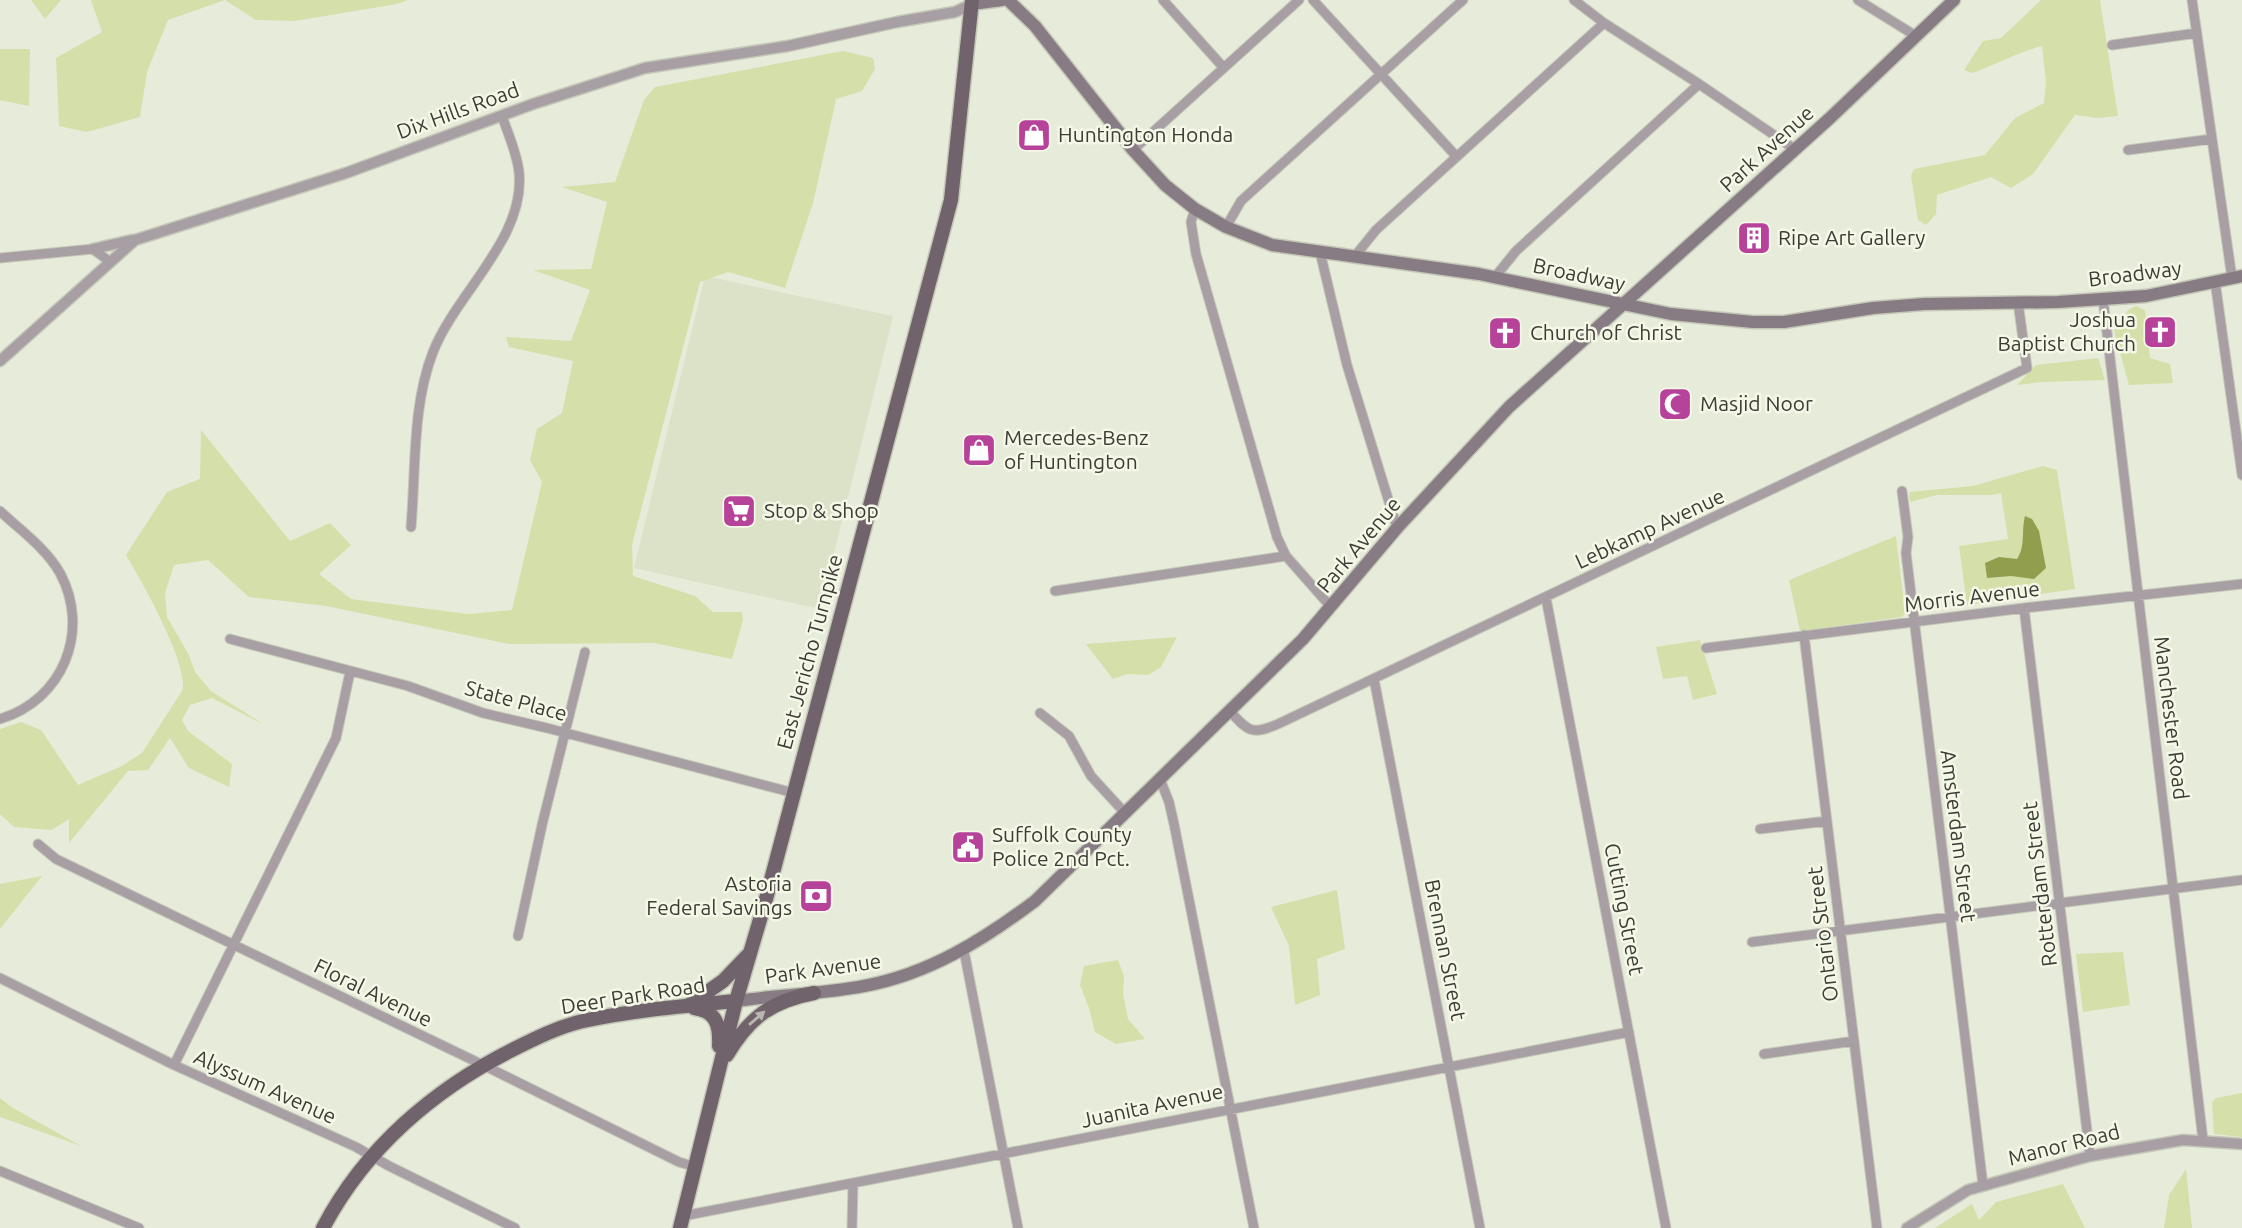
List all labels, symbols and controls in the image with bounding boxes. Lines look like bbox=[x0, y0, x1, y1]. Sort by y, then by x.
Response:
street label: Dix Hills Road bbox=[393, 77, 522, 143]
street label: Park Avenue bbox=[1715, 100, 1818, 196]
shop icon: Huntington Honda bbox=[1015, 116, 1053, 154]
place label: Huntington Honda bbox=[1058, 122, 1233, 146]
building icon: Ripe Art Gallery bbox=[1735, 219, 1773, 257]
place label: Ripe Art Gallery bbox=[1778, 225, 1925, 249]
street label: Broadway bbox=[1531, 253, 1628, 296]
street label: Broadway bbox=[2087, 255, 2183, 291]
place label: Joshua Baptist Church bbox=[1998, 307, 2136, 355]
church icon: Joshua Baptist Church bbox=[2141, 313, 2179, 351]
church icon: Church of Christ bbox=[1486, 314, 1524, 352]
place label: Church of Christ bbox=[1530, 320, 1682, 344]
mosque icon: Masjid Noor bbox=[1656, 385, 1694, 423]
place label: Masjid Noor bbox=[1700, 391, 1813, 415]
place label: Mercedes-Benz of Huntington bbox=[1004, 425, 1149, 473]
shop icon: Mercedes-Benz of Huntington bbox=[960, 431, 998, 469]
street label: Lebkamp Avenue bbox=[1571, 483, 1728, 573]
supermarket icon: Stop & Shop bbox=[720, 492, 758, 530]
street label: Park Avenue bbox=[1311, 492, 1405, 597]
place label: Stop & Shop bbox=[764, 498, 879, 522]
street label: East Jericho Turnpike bbox=[771, 552, 847, 752]
street label: Morris Avenue bbox=[1903, 576, 2041, 616]
street label: Manchester Road bbox=[2150, 635, 2194, 801]
street label: State Place bbox=[463, 675, 570, 725]
street label: Amsterdam Street bbox=[1937, 748, 1981, 923]
street label: Rotterdam Street bbox=[2017, 800, 2061, 968]
place label: Suffolk County Police 2nd Pct. bbox=[992, 822, 1132, 870]
public building icon: Suffolk County Police 2nd Pct. bbox=[949, 828, 987, 866]
street label: Cutting Street bbox=[1600, 841, 1650, 977]
street label: Ontario Street bbox=[1802, 865, 1842, 1003]
place label: Astoria Federal Savings bbox=[646, 871, 792, 919]
bank icon: Astoria Federal Savings bbox=[797, 877, 835, 915]
street label: Brennan Street bbox=[1421, 877, 1471, 1022]
street label: Park Avenue bbox=[763, 948, 883, 988]
street label: Floral Avenue bbox=[310, 953, 437, 1031]
street label: Deer Park Road bbox=[559, 972, 707, 1018]
one-way arrow bbox=[748, 1011, 765, 1026]
street label: Alyssum Avenue bbox=[191, 1044, 340, 1128]
street label: Juanita Avenue bbox=[1078, 1078, 1225, 1132]
street label: Manor Road bbox=[2005, 1119, 2122, 1170]

